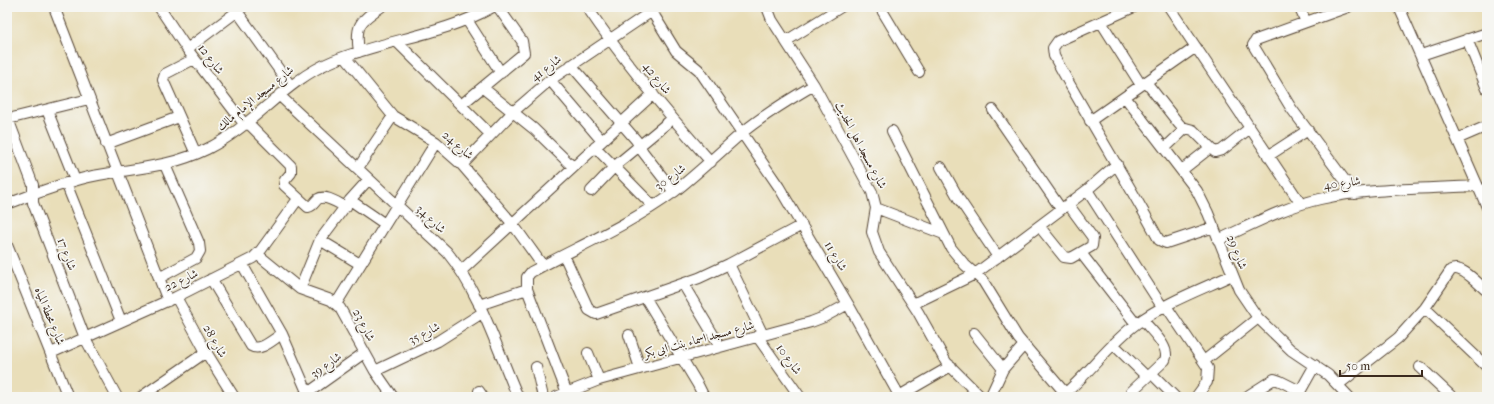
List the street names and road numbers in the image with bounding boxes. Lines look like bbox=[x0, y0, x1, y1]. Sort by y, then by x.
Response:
street label: شارع 12 bbox=[192, 41, 227, 79]
street label: شارع 41 bbox=[528, 52, 567, 87]
street label: شارع 42 bbox=[637, 59, 674, 99]
street label: شارع مسجد الإمام مالك bbox=[214, 63, 299, 136]
street label: شارع مسجد اهل الحديث bbox=[829, 99, 890, 193]
street label: شارع 24 bbox=[437, 128, 477, 165]
street label: شارع 30 bbox=[652, 161, 691, 196]
street label: شارع 40 bbox=[1323, 173, 1362, 196]
street label: شارع 34 bbox=[411, 202, 449, 239]
street label: شارع 29 bbox=[1220, 233, 1250, 273]
street label: شارع 17 bbox=[51, 236, 80, 274]
street label: شارع 11 bbox=[818, 239, 850, 276]
street label: شارع 22 bbox=[162, 266, 202, 298]
street label: شارع محطة المياه bbox=[28, 285, 68, 349]
street label: شارع 23 bbox=[346, 306, 378, 346]
street label: شارع مسجد اسماء بنت ابى بكر bbox=[640, 318, 757, 365]
street label: شارع 35 bbox=[406, 319, 444, 350]
street label: شارع 28 bbox=[197, 322, 230, 362]
street label: شارع 10 bbox=[770, 341, 805, 379]
street label: شارع 39 bbox=[308, 349, 347, 384]

